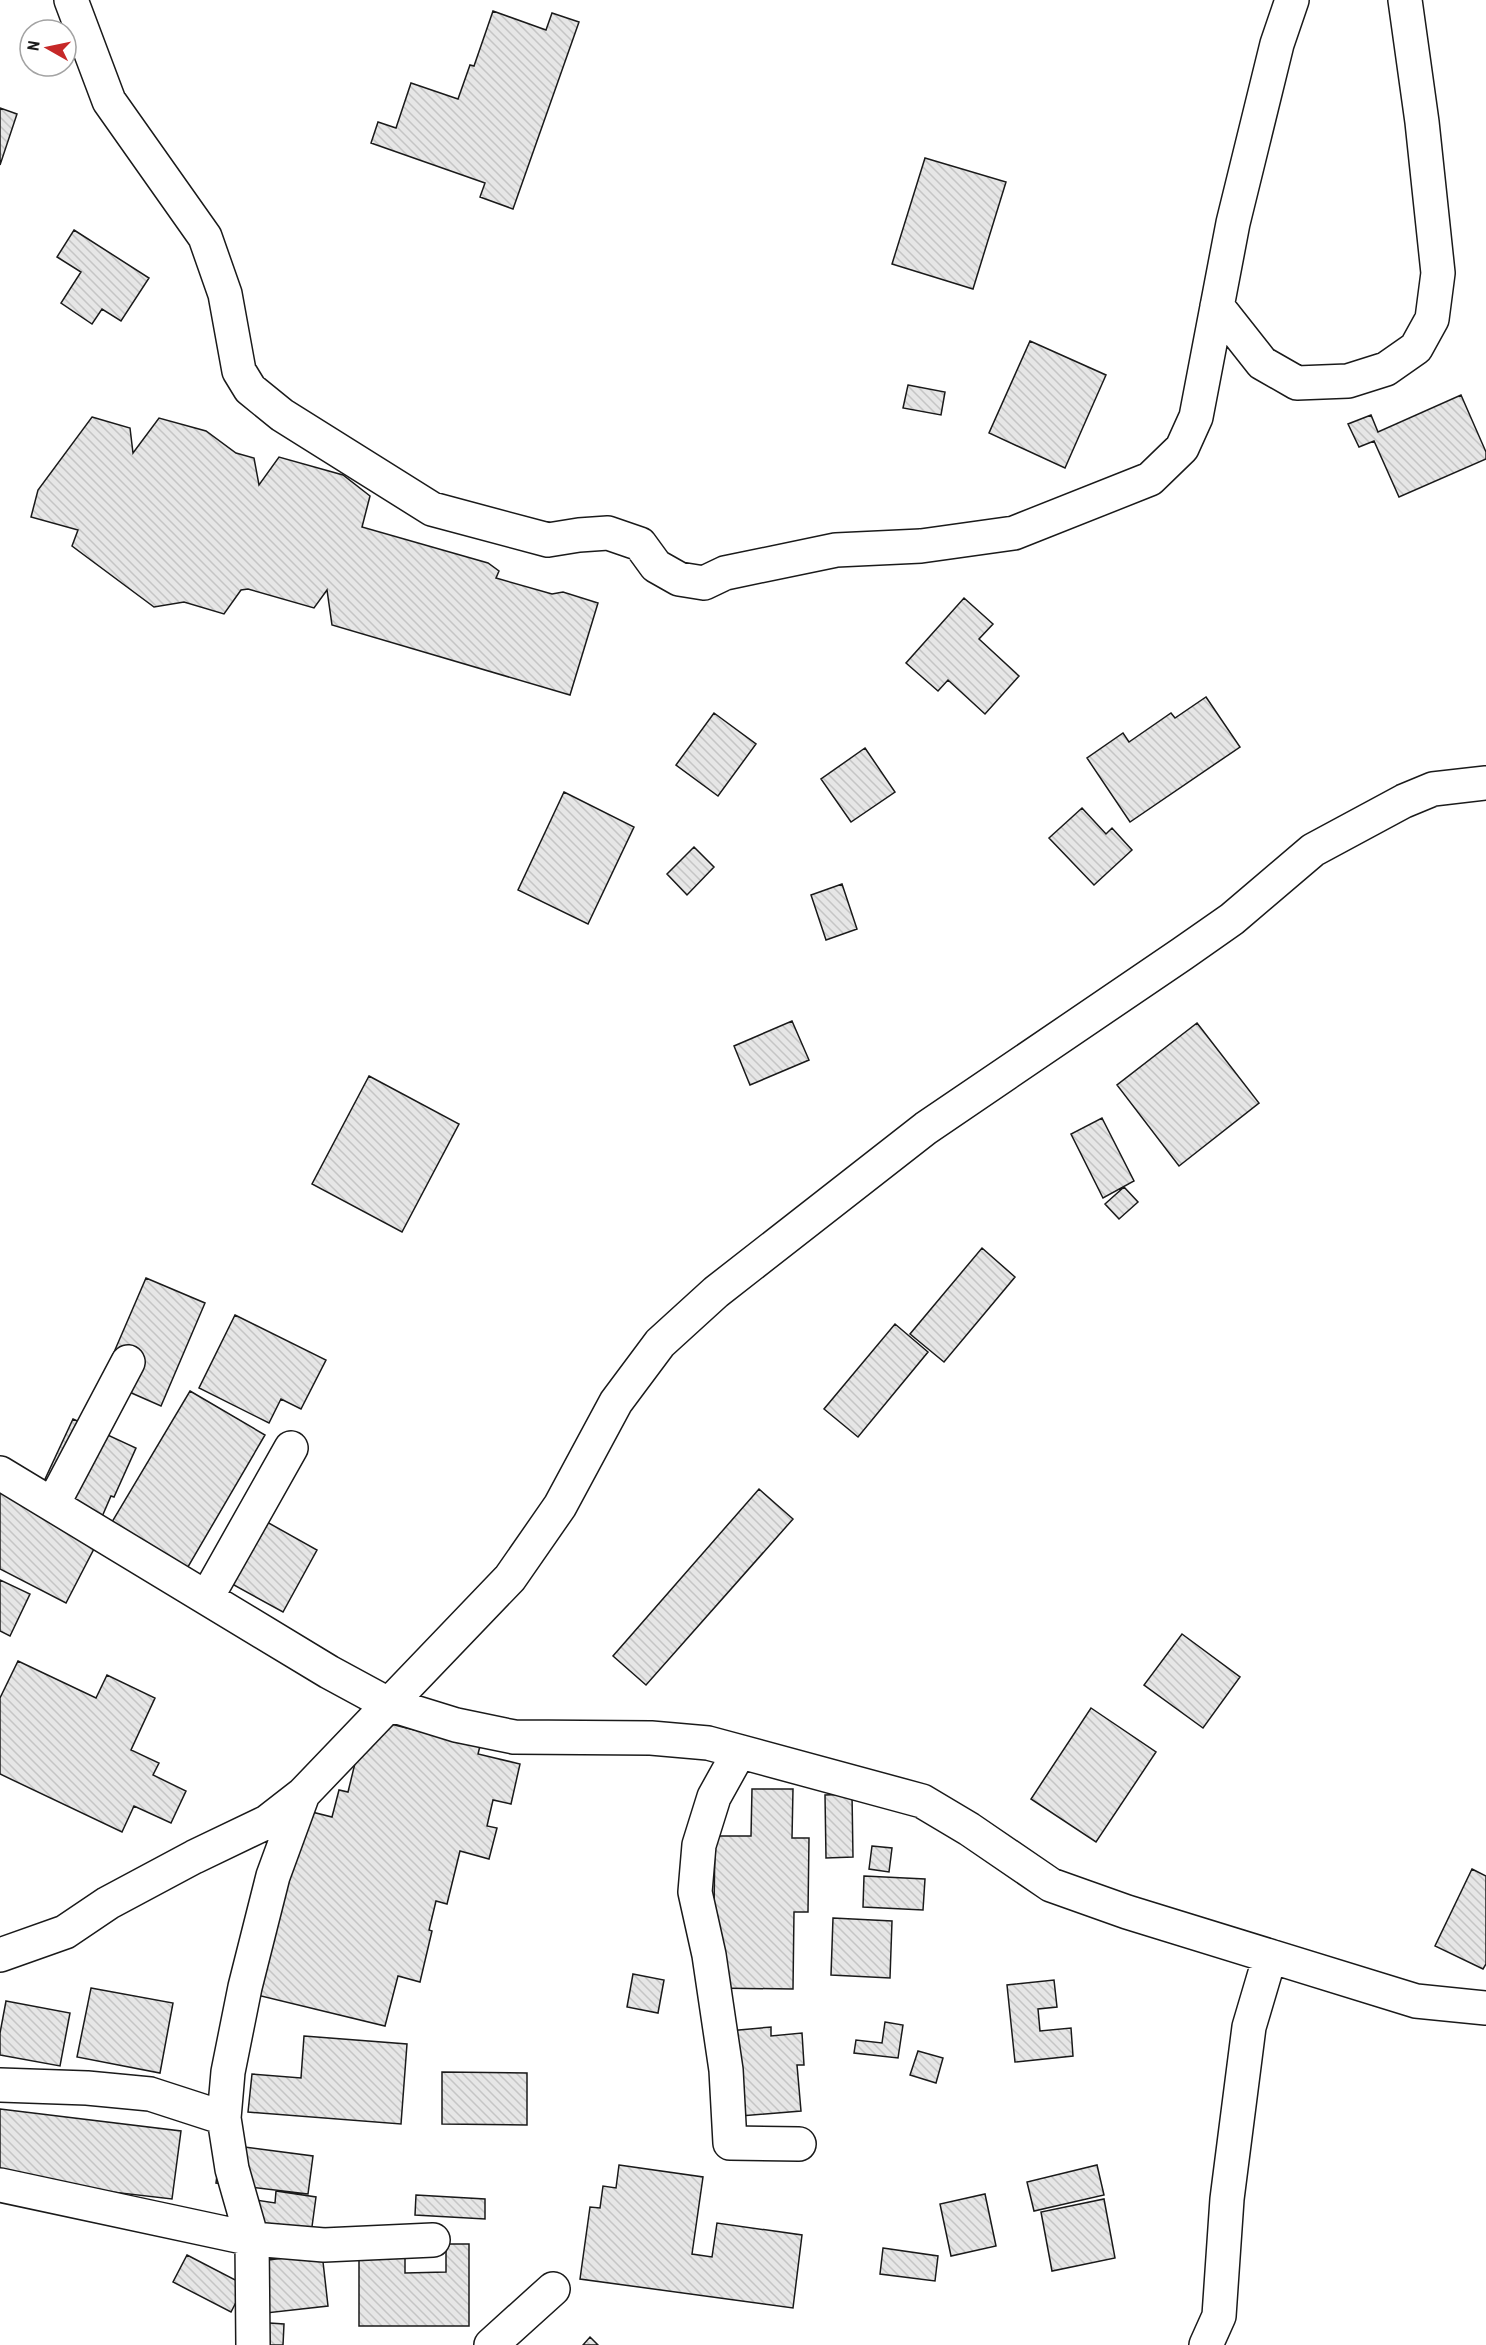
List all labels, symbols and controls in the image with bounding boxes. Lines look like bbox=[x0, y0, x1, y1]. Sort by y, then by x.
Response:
north arrow bbox=[18, 18, 78, 78]
text: N bbox=[24, 39, 44, 52]

